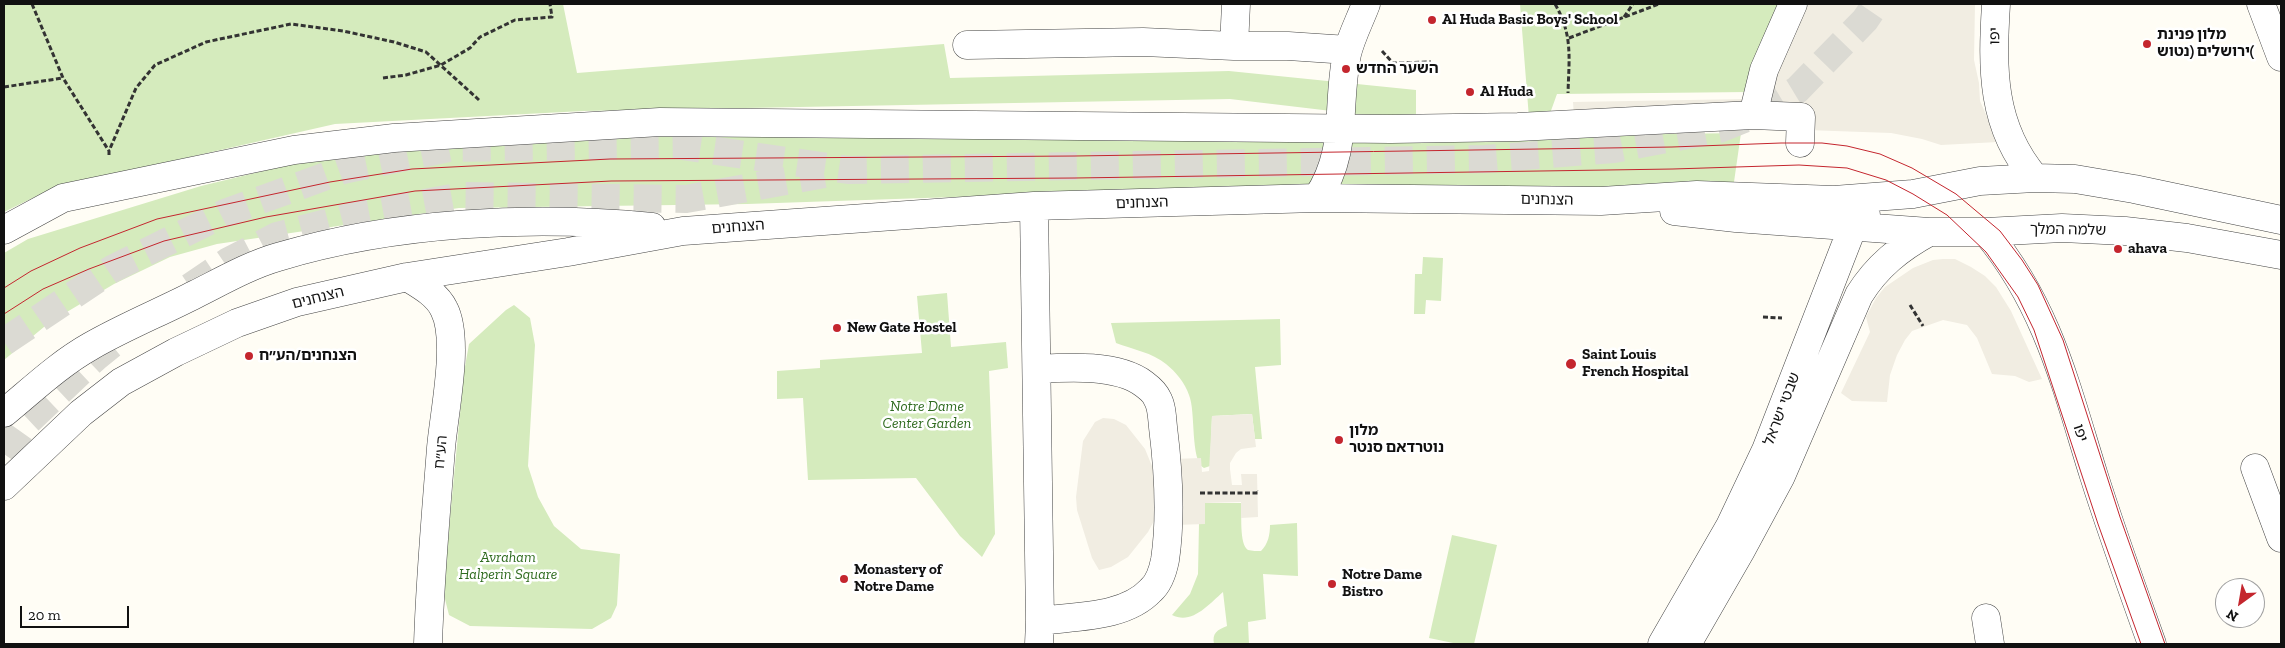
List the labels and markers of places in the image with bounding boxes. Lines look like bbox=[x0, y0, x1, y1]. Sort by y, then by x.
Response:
place label: Al Huda Basic Boys' School bbox=[1442, 11, 1618, 29]
marker: Al Huda Basic Boys' School bbox=[1426, 14, 1438, 26]
place label: מלון פנינת ירושלים (נטוש( bbox=[2157, 26, 2254, 61]
marker: מלון פנינת ירושלים (נטוש( bbox=[2141, 38, 2153, 50]
place label: השער החדש bbox=[1356, 60, 1439, 78]
marker: השער החדש bbox=[1340, 63, 1352, 75]
place label: Al Huda bbox=[1480, 83, 1533, 101]
marker: Al Huda bbox=[1464, 86, 1476, 98]
place label: ahava bbox=[2128, 240, 2167, 258]
marker: ahava bbox=[2112, 243, 2124, 255]
place label: New Gate Hostel bbox=[847, 319, 956, 337]
marker: New Gate Hostel bbox=[831, 322, 843, 334]
place label: Saint Louis French Hospital bbox=[1582, 346, 1689, 381]
place label: הצנחנים/הע״ח bbox=[259, 347, 357, 365]
marker: הצנחנים/הע״ח bbox=[243, 350, 255, 362]
marker: Saint Louis French Hospital bbox=[1564, 357, 1578, 371]
place label: מלון נוטרדאם סנטר bbox=[1349, 422, 1444, 457]
marker: מלון נוטרדאם סנטר bbox=[1333, 434, 1345, 446]
place label: Monastery of Notre Dame bbox=[854, 561, 942, 596]
place label: Notre Dame Bistro bbox=[1342, 566, 1422, 601]
marker: Monastery of Notre Dame bbox=[838, 573, 850, 585]
marker: Notre Dame Bistro bbox=[1326, 578, 1338, 590]

